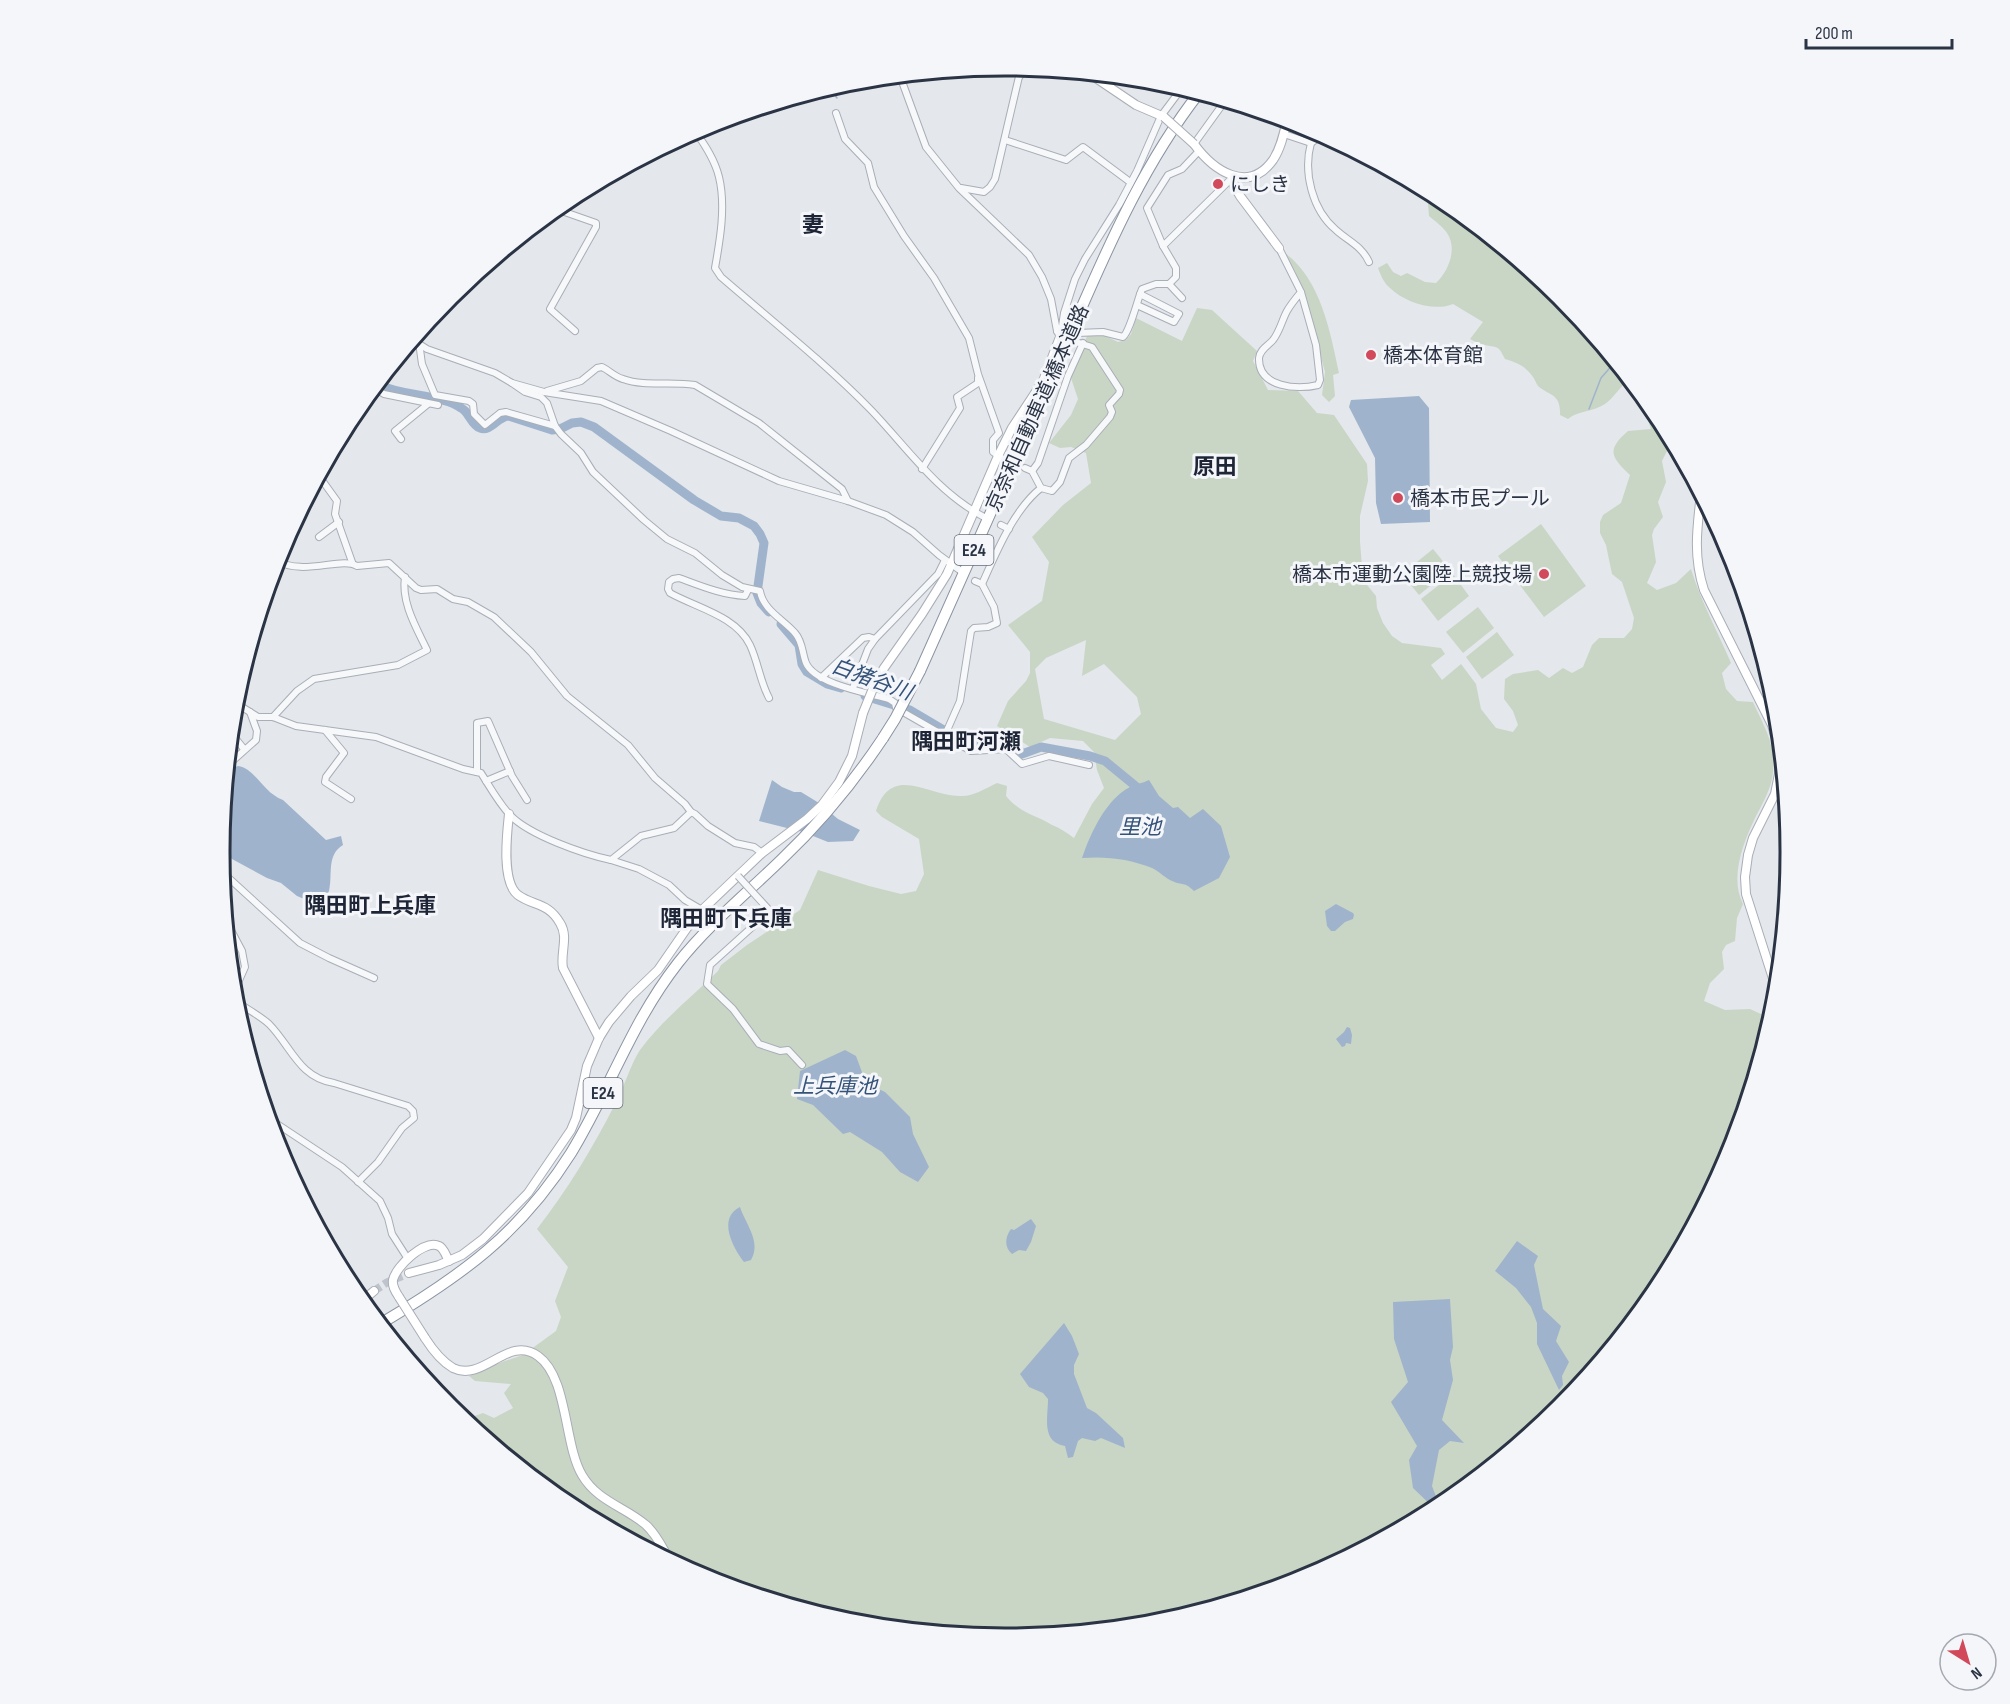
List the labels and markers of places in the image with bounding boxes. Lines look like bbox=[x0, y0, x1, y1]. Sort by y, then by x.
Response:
place label: にしき bbox=[1230, 173, 1290, 197]
marker: にしき bbox=[1211, 177, 1225, 191]
place label: 橋本体育館 bbox=[1383, 344, 1483, 368]
marker: 橋本体育館 bbox=[1364, 348, 1378, 362]
place label: 橋本市民プール bbox=[1410, 487, 1550, 511]
marker: 橋本市民プール bbox=[1391, 491, 1405, 505]
place label: 橋本市運動公園陸上競技場 bbox=[1292, 563, 1532, 587]
marker: 橋本市運動公園陸上競技場 bbox=[1537, 567, 1551, 581]

